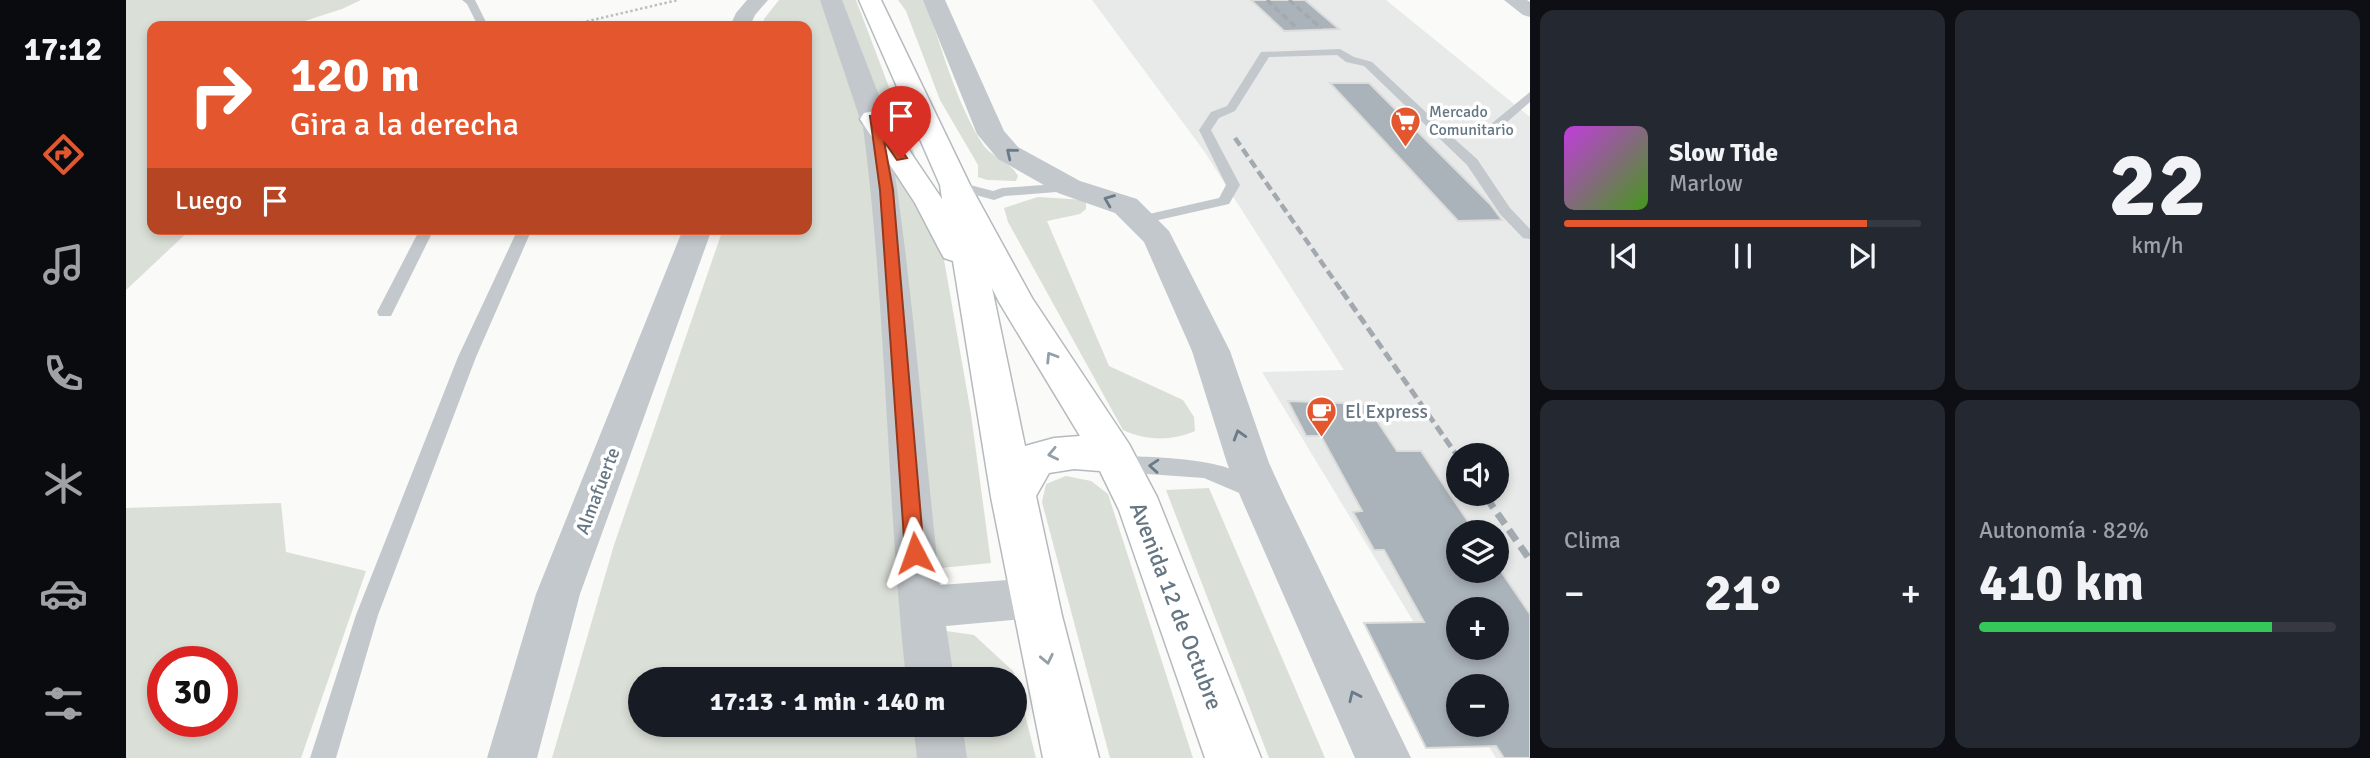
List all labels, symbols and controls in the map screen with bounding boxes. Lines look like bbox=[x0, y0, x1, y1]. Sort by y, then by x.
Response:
text: 17:12 bbox=[24, 30, 102, 69]
text: 120 m bbox=[290, 45, 420, 105]
icon: right bbox=[175, 49, 266, 140]
pin bbox=[871, 86, 931, 158]
icon: arrive bbox=[882, 97, 920, 135]
place label: Mercado Comunitario bbox=[1429, 102, 1514, 140]
supermarket icon: Mercado Comunitario bbox=[1389, 104, 1423, 148]
text: Gira a la derecha bbox=[290, 105, 519, 144]
text: 22 bbox=[2108, 129, 2207, 242]
icon: directions bbox=[39, 130, 88, 179]
text: Slow Tide bbox=[1669, 137, 1778, 169]
one-way arrow bbox=[1006, 149, 1018, 162]
text: Marlow bbox=[1669, 169, 1743, 198]
icon: arrive bbox=[256, 182, 294, 220]
text: Luego bbox=[175, 185, 242, 217]
one-way arrow bbox=[1103, 194, 1115, 208]
text: km/h bbox=[2131, 231, 2184, 260]
icon: previous bbox=[1605, 237, 1643, 275]
icon: pause bbox=[1724, 237, 1762, 275]
icon: next bbox=[1843, 237, 1881, 275]
icon: music bbox=[39, 240, 88, 289]
icon: phone bbox=[39, 349, 88, 398]
one-way arrow bbox=[1047, 351, 1060, 364]
cafe icon: El Express bbox=[1305, 395, 1339, 439]
place label: El Express bbox=[1345, 400, 1428, 424]
one-way arrow bbox=[1232, 429, 1247, 441]
map controls bbox=[1446, 443, 1509, 737]
button: sound bbox=[1446, 443, 1509, 506]
street label: Almafuerte bbox=[570, 444, 626, 538]
one-way arrow bbox=[1047, 446, 1059, 461]
icon: climate bbox=[39, 459, 88, 508]
one-way arrow bbox=[1148, 459, 1159, 474]
street label: Avenida 12 de Octubre bbox=[1123, 498, 1229, 714]
position arrow bbox=[878, 516, 952, 590]
text: Autonomía · 82% bbox=[1979, 516, 2149, 545]
button: layers bbox=[1446, 520, 1509, 583]
text: Clima bbox=[1564, 526, 1621, 555]
text: 410 km bbox=[1979, 551, 2144, 615]
text: 21° bbox=[1704, 561, 1781, 625]
icon: car bbox=[39, 569, 88, 618]
text: − bbox=[1564, 570, 1585, 617]
text: + bbox=[1900, 570, 1921, 617]
button: + bbox=[1446, 597, 1509, 660]
speed limit sign: 30 bbox=[147, 646, 238, 737]
one-way arrow bbox=[1039, 653, 1054, 665]
button: − bbox=[1446, 674, 1509, 737]
icon: filters bbox=[39, 679, 88, 728]
text: 17:13 · 1 min · 140 m bbox=[710, 686, 945, 718]
one-way arrow bbox=[1348, 691, 1362, 703]

